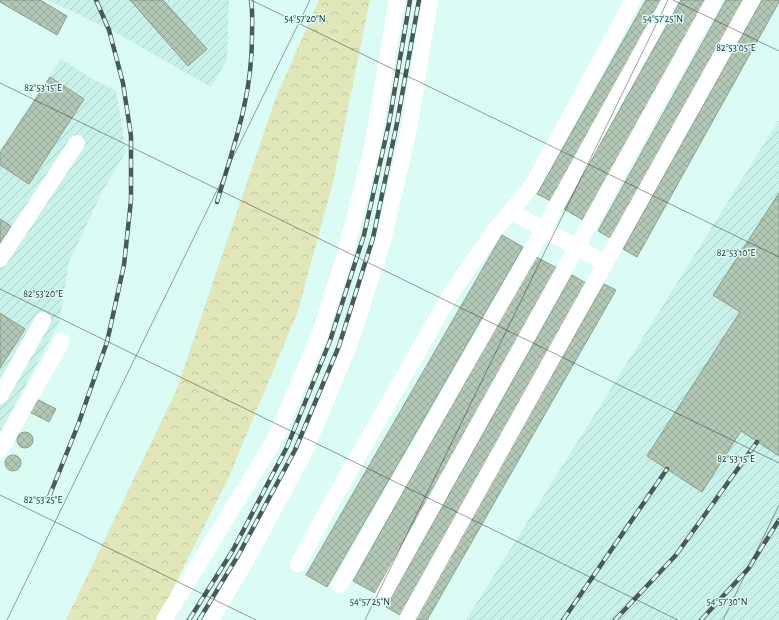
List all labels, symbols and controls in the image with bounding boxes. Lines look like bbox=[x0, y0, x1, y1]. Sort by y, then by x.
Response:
text: 54°57'20"N bbox=[284, 14, 326, 24]
text: 54°57'25"N bbox=[643, 14, 683, 24]
text: 82°53'05"E bbox=[716, 43, 756, 53]
text: 82°53'15"E bbox=[24, 83, 62, 93]
text: 82°53'10"E bbox=[717, 248, 755, 258]
text: 82°53'20"E bbox=[23, 289, 63, 299]
text: 82°53'15"E bbox=[717, 454, 755, 464]
text: 82°53'25"E bbox=[24, 495, 62, 505]
text: 54°57'25"N bbox=[350, 597, 390, 607]
text: 54°57'30"N bbox=[707, 597, 747, 607]

